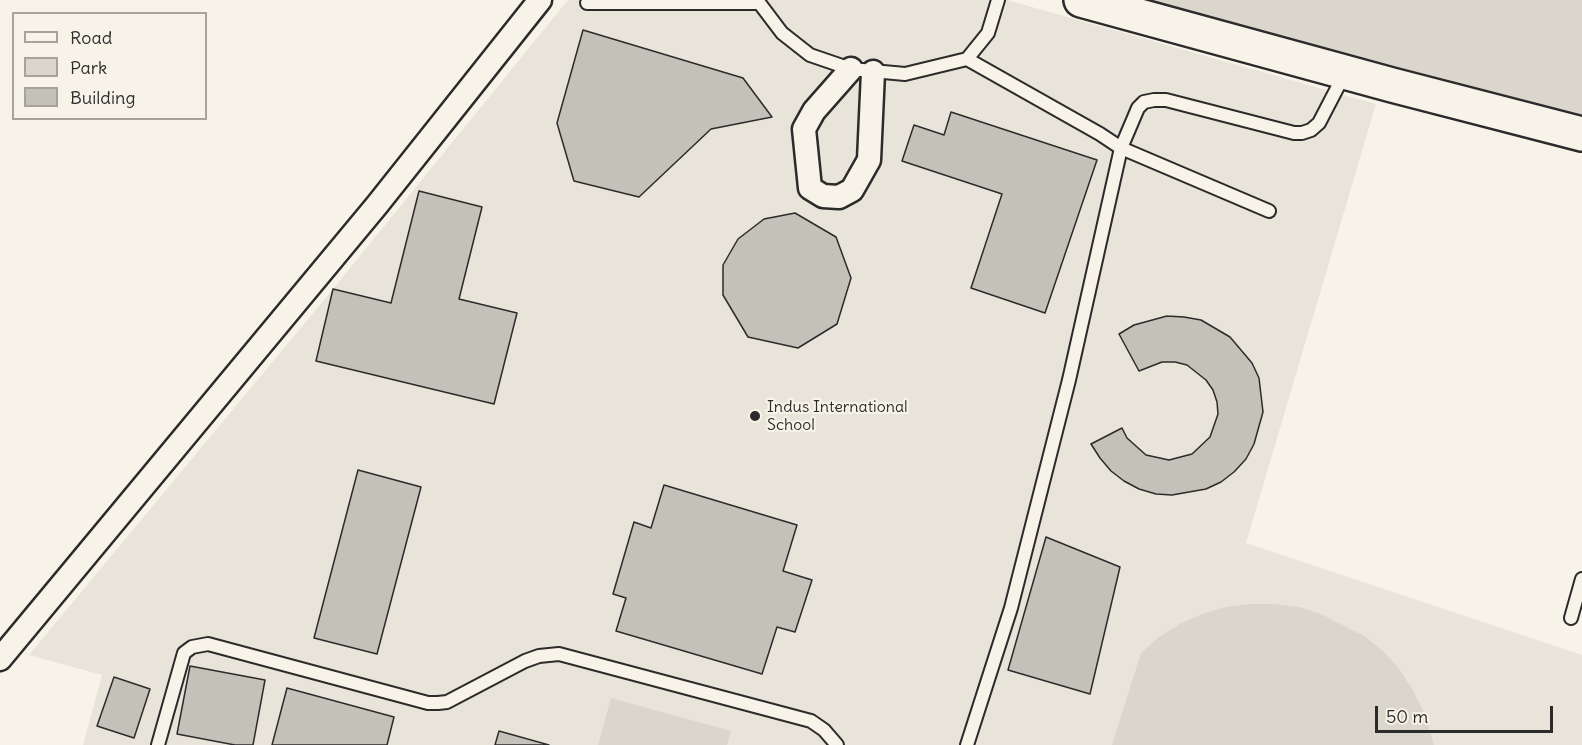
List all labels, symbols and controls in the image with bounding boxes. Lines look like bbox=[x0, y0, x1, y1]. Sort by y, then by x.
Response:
legend bbox=[12, 12, 207, 120]
text: Road bbox=[70, 26, 112, 49]
text: Park bbox=[70, 56, 107, 79]
text: Building bbox=[70, 86, 135, 109]
place label: Indus International School bbox=[767, 397, 908, 435]
marker: Indus International School bbox=[748, 409, 762, 423]
scale bar bbox=[1378, 694, 1556, 732]
text: 50 m bbox=[1386, 705, 1428, 728]

